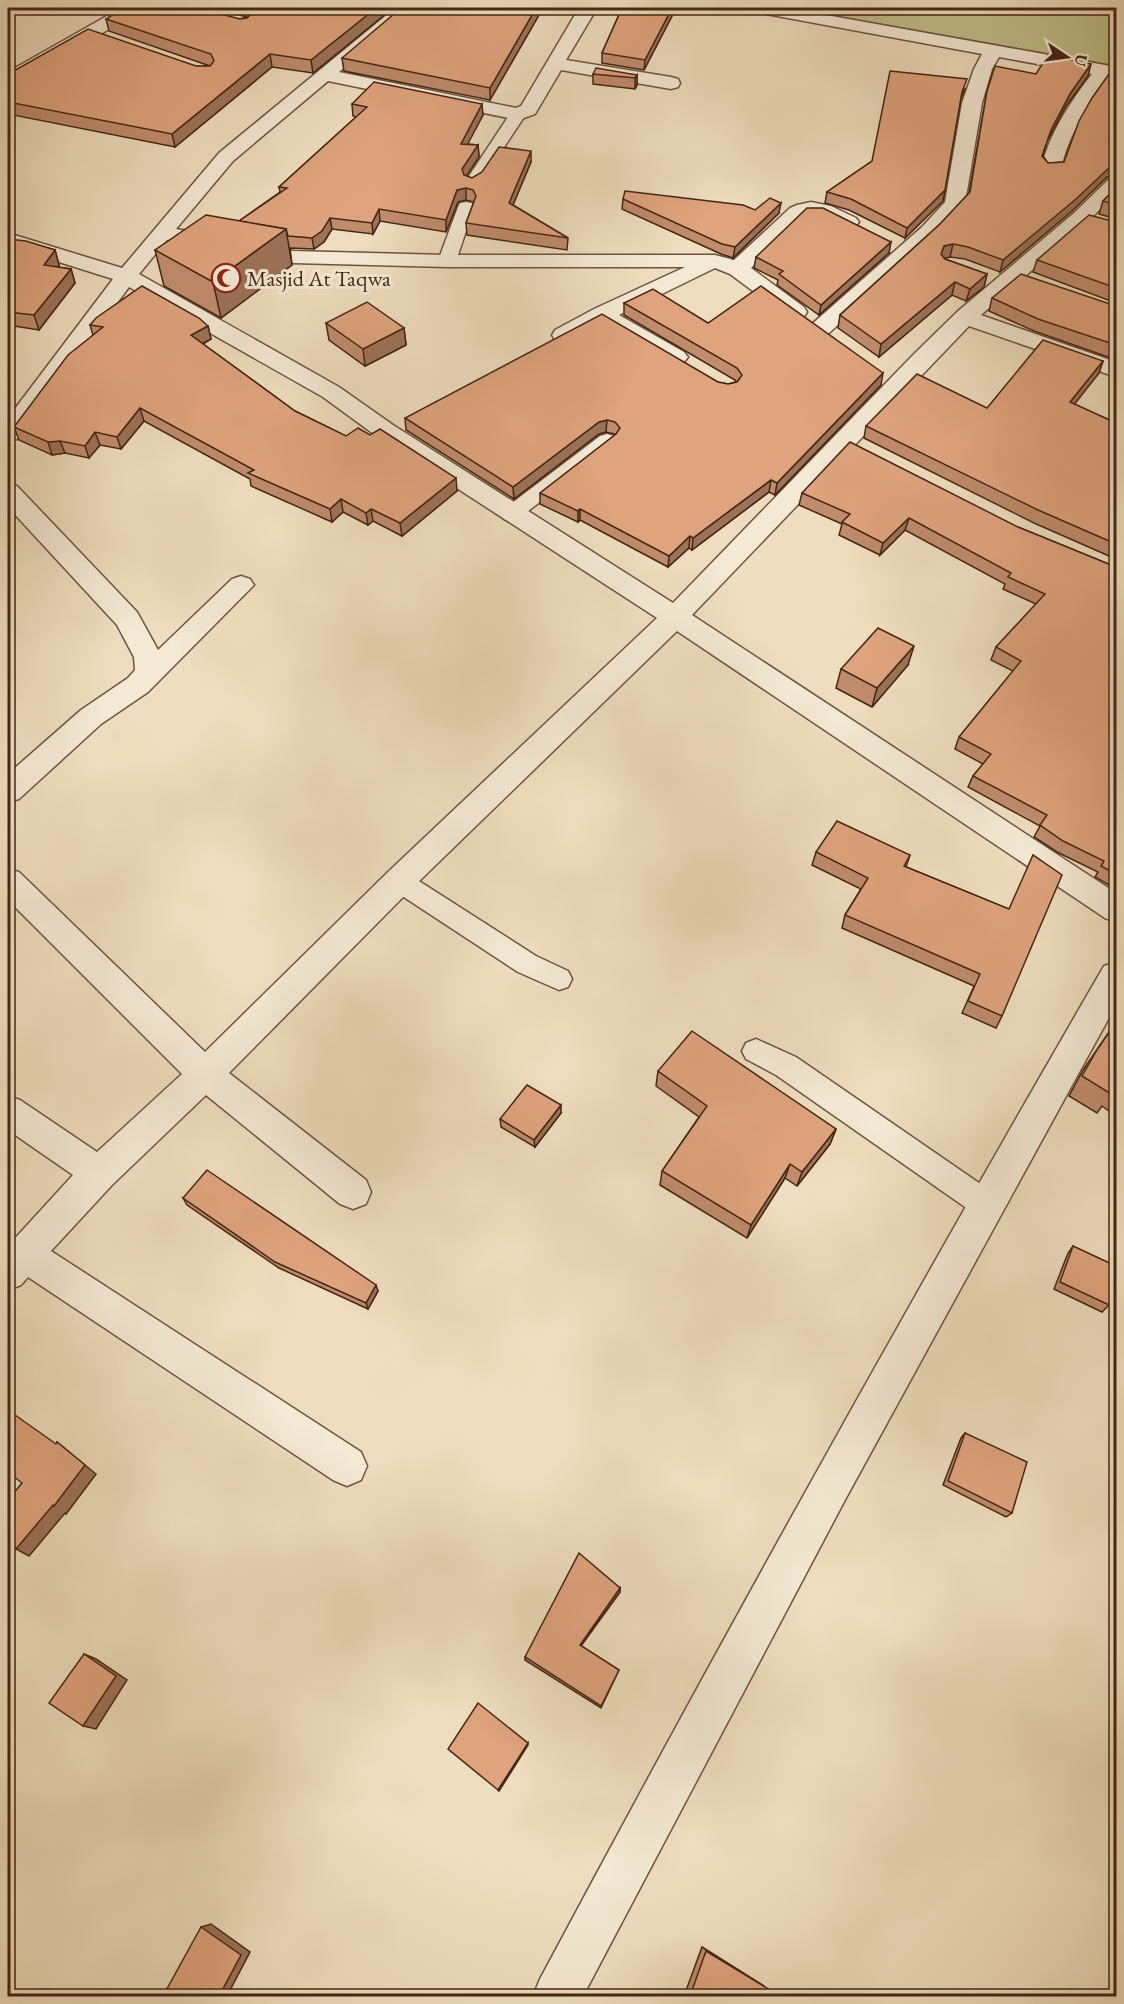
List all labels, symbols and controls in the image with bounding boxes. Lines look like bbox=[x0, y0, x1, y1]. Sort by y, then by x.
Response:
north arrow bbox=[1037, 27, 1097, 87]
text: U bbox=[1070, 52, 1093, 69]
mosque icon: Masjid At Taqwa bbox=[210, 262, 242, 294]
place label: Masjid At Taqwa bbox=[247, 264, 391, 293]

